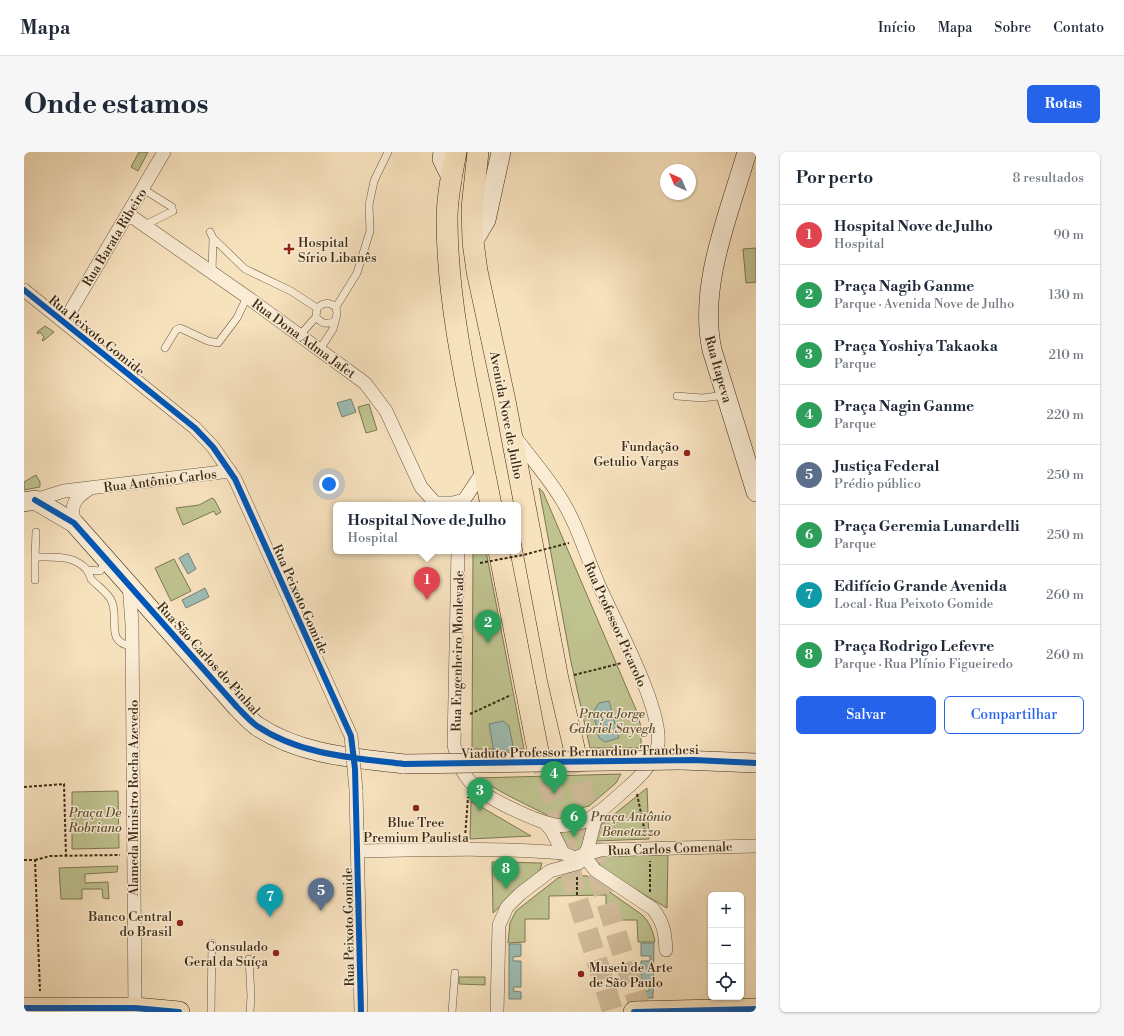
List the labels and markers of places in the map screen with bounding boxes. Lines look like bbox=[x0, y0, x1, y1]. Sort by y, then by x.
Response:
place label: Hospital Sírio Libanês bbox=[298, 235, 377, 266]
marker: Hospital Sírio Libanês bbox=[283, 243, 295, 255]
place label: Fundação Getulio Vargas bbox=[593, 439, 679, 470]
marker: Fundação Getulio Vargas bbox=[682, 448, 692, 458]
pin: 1 bbox=[414, 567, 440, 600]
pin: 2 bbox=[475, 610, 501, 643]
pin: 4 bbox=[541, 761, 567, 794]
pin: 3 bbox=[467, 778, 493, 811]
marker: Blue Tree Premium Paulista bbox=[411, 803, 421, 813]
pin: 6 bbox=[561, 804, 587, 837]
place label: Blue Tree Premium Paulista bbox=[363, 815, 469, 846]
pin: 8 bbox=[493, 856, 519, 889]
pin: 5 bbox=[308, 878, 334, 911]
pin: 7 bbox=[257, 884, 283, 917]
place label: Banco Central do Brasil bbox=[87, 909, 172, 940]
marker: Banco Central do Brasil bbox=[175, 918, 185, 928]
place label: Consulado Geral da Suíça bbox=[184, 939, 268, 970]
marker: Consulado Geral da Suíça bbox=[271, 948, 281, 958]
place label: Museu de Arte de São Paulo bbox=[589, 960, 673, 991]
marker: Museu de Arte de São Paulo bbox=[576, 969, 586, 979]

